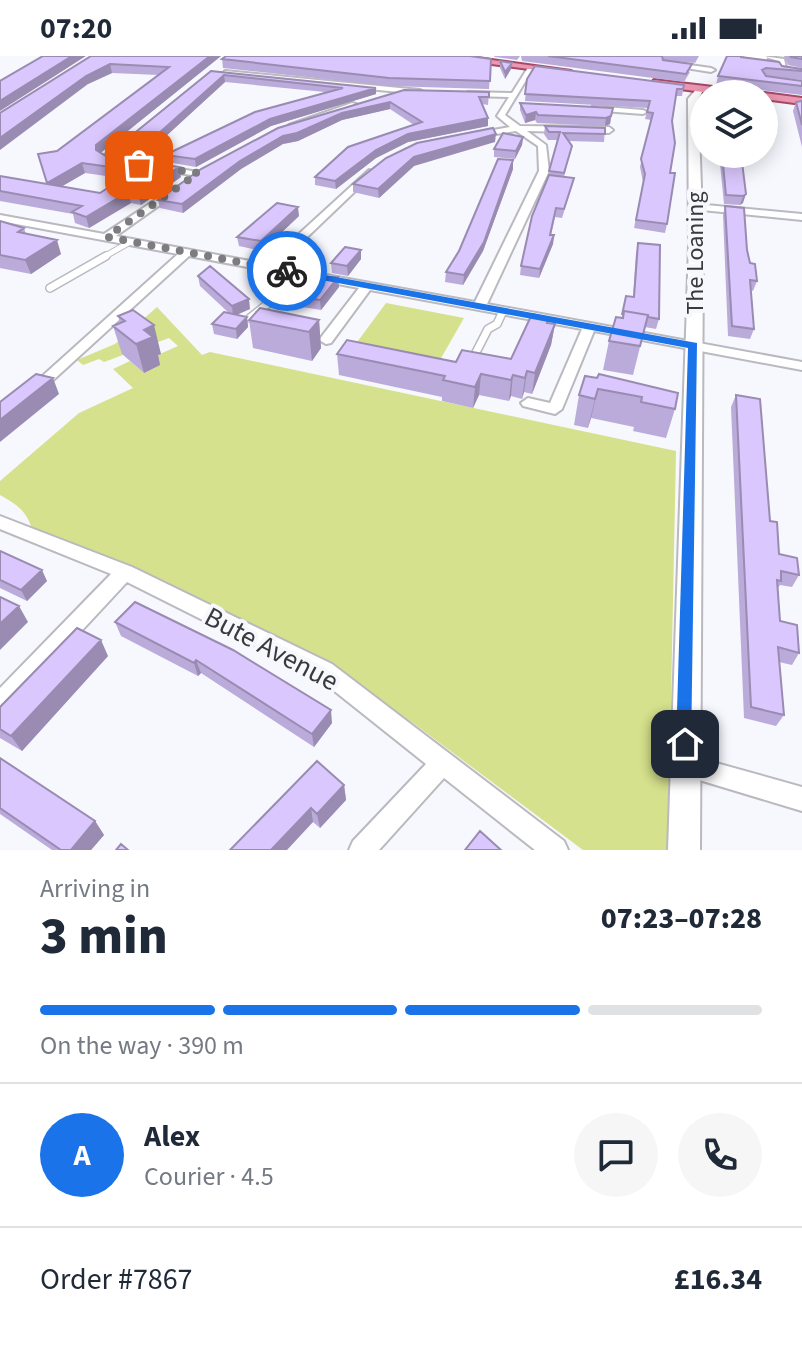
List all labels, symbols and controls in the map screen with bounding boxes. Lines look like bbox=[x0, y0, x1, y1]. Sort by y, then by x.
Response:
text: 07:20 bbox=[40, 7, 112, 50]
map controls bbox=[690, 80, 778, 168]
button: layers bbox=[690, 80, 778, 168]
pin bbox=[105, 131, 173, 199]
icon: bag bbox=[117, 143, 161, 187]
street label: The Loaning bbox=[678, 191, 713, 315]
courier bbox=[247, 231, 327, 311]
icon: bike bbox=[265, 249, 309, 293]
street label: Bute Avenue bbox=[197, 597, 346, 701]
pin bbox=[651, 710, 719, 778]
icon: home bbox=[663, 722, 707, 766]
text: Arriving in bbox=[40, 870, 150, 907]
text: 07:23–07:28 bbox=[601, 897, 762, 940]
text: 3 min bbox=[40, 900, 168, 974]
text: On the way · 390 m bbox=[40, 1027, 244, 1064]
button: chat bbox=[574, 1113, 658, 1197]
button: phone bbox=[678, 1113, 762, 1197]
text: Alex bbox=[144, 1115, 200, 1158]
text: A bbox=[73, 1134, 91, 1177]
text: Courier · 4.5 bbox=[144, 1158, 274, 1195]
text: Order #7867 bbox=[40, 1258, 193, 1301]
text: £16.34 bbox=[674, 1258, 762, 1301]

